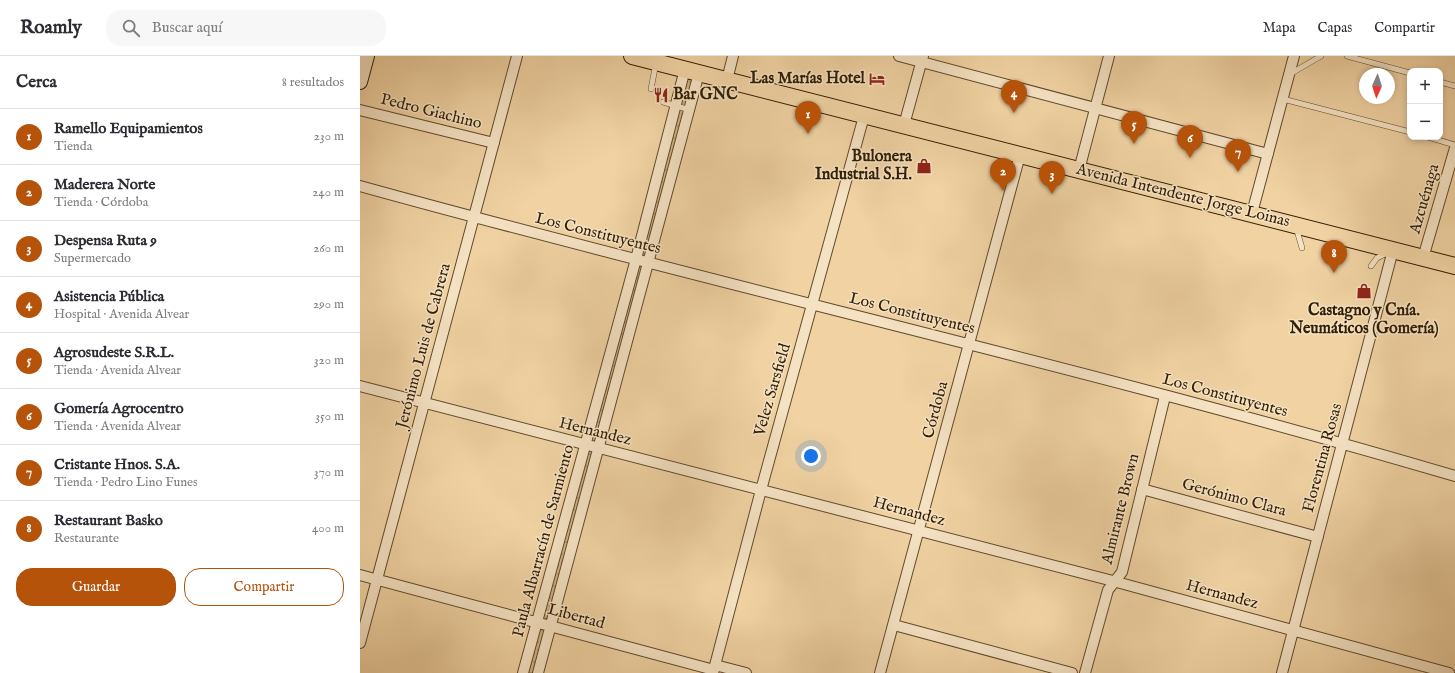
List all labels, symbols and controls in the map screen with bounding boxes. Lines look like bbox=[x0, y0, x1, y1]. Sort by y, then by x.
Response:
search box bbox=[106, 10, 386, 46]
text: Roamly bbox=[20, 16, 82, 40]
icon: search bbox=[120, 17, 142, 39]
text: Buscar aquí bbox=[152, 18, 222, 37]
text: Mapa bbox=[1263, 19, 1296, 37]
text: Capas bbox=[1318, 19, 1352, 37]
text: Compartir bbox=[1374, 19, 1435, 37]
north arrow bbox=[1359, 68, 1395, 104]
map controls bbox=[1407, 68, 1443, 140]
button: + bbox=[1407, 68, 1443, 104]
place label: Las Marías Hotel bbox=[750, 69, 866, 89]
hotel icon: Las Marías Hotel bbox=[868, 70, 886, 88]
text: Cerca bbox=[16, 72, 57, 93]
text: 8 resultados bbox=[282, 74, 344, 91]
pin: 4 bbox=[1001, 80, 1027, 113]
place label: Bar GNC bbox=[673, 85, 738, 105]
restaurant icon: Bar GNC bbox=[652, 86, 670, 104]
street label: Pedro Giachino bbox=[378, 90, 484, 134]
pin: 1 bbox=[795, 101, 821, 134]
button: − bbox=[1407, 104, 1443, 140]
pin: 5 bbox=[1121, 111, 1147, 144]
text: Ramello Equipamientos bbox=[54, 119, 203, 138]
pin: 6 bbox=[1177, 125, 1203, 158]
text: 1 bbox=[27, 128, 31, 145]
text: 230 m bbox=[314, 128, 344, 145]
text: Tienda bbox=[54, 138, 92, 155]
pin: 7 bbox=[1225, 139, 1251, 172]
place label: Bulonera Industrial S.H. bbox=[815, 147, 913, 185]
shop icon: Bulonera Industrial S.H. bbox=[915, 157, 933, 175]
pin: 2 bbox=[990, 158, 1016, 191]
street label: Avenida Intendente Jorge Loinas bbox=[1073, 160, 1292, 232]
pin: 3 bbox=[1039, 161, 1065, 194]
street label: Azcuénaga bbox=[1405, 162, 1445, 237]
text: Maderera Norte bbox=[54, 175, 155, 194]
text: 2 bbox=[26, 184, 32, 201]
text: 240 m bbox=[312, 184, 344, 201]
text: Tienda · Córdoba bbox=[54, 194, 148, 211]
street label: Los Constituyentes bbox=[533, 209, 663, 259]
text: Despensa Ruta 9 bbox=[54, 231, 157, 250]
text: 3 bbox=[27, 240, 31, 257]
text: 260 m bbox=[313, 240, 344, 257]
pin: 8 bbox=[1321, 240, 1347, 273]
text: Supermercado bbox=[54, 250, 131, 267]
street label: Jerónimo Luis de Cabrera bbox=[392, 261, 456, 433]
shop icon: Castagno y Cnía. Neumáticos (Gomería) bbox=[1355, 282, 1373, 300]
text: Asistencia Pública bbox=[54, 287, 164, 306]
street label: Los Constituyentes bbox=[847, 289, 977, 339]
text: 4 bbox=[26, 296, 32, 313]
text: 290 m bbox=[313, 296, 344, 313]
place label: Castagno y Cnía. Neumáticos (Gomería) bbox=[1289, 301, 1438, 339]
text: Hospital · Avenida Alvear bbox=[54, 306, 189, 323]
street label: Velez Sarsfield bbox=[750, 341, 796, 440]
text: Agrosudeste S.R.L. bbox=[54, 343, 174, 362]
text: 5 bbox=[27, 352, 31, 369]
text: 320 m bbox=[314, 352, 344, 369]
text: Tienda · Avenida Alvear bbox=[54, 362, 181, 379]
street label: Los Constituyentes bbox=[1160, 370, 1290, 422]
street label: Córdoba bbox=[919, 379, 953, 441]
text: Gomería Agrocentro bbox=[54, 399, 184, 418]
street label: Florentina Rosas bbox=[1299, 401, 1347, 515]
text: 6 bbox=[26, 408, 32, 425]
text: 350 m bbox=[315, 408, 344, 425]
street label: Hernandez bbox=[557, 413, 633, 451]
text: Tienda · Avenida Alvear bbox=[54, 418, 181, 435]
street label: Paula Albarracín de Sarmiento bbox=[509, 442, 579, 639]
your location bbox=[801, 446, 821, 466]
street label: Almirante Brown bbox=[1097, 451, 1145, 567]
text: Cristante Hnos. S.A. bbox=[54, 455, 180, 474]
text: 7 bbox=[26, 464, 32, 481]
text: 370 m bbox=[314, 464, 344, 481]
text: Tienda · Pedro Lino Funes bbox=[54, 474, 198, 491]
street label: Gerónimo Clara bbox=[1180, 474, 1288, 522]
street label: Hernandez bbox=[871, 493, 947, 531]
text: Restaurant Basko bbox=[54, 511, 163, 530]
text: 8 bbox=[26, 520, 32, 537]
text: 400 m bbox=[312, 520, 344, 537]
text: Restaurante bbox=[54, 530, 119, 547]
button: Guardar bbox=[16, 568, 176, 606]
button: Compartir bbox=[184, 568, 344, 606]
street label: Hernandez bbox=[1184, 576, 1260, 614]
street label: Libertad bbox=[545, 600, 607, 634]

